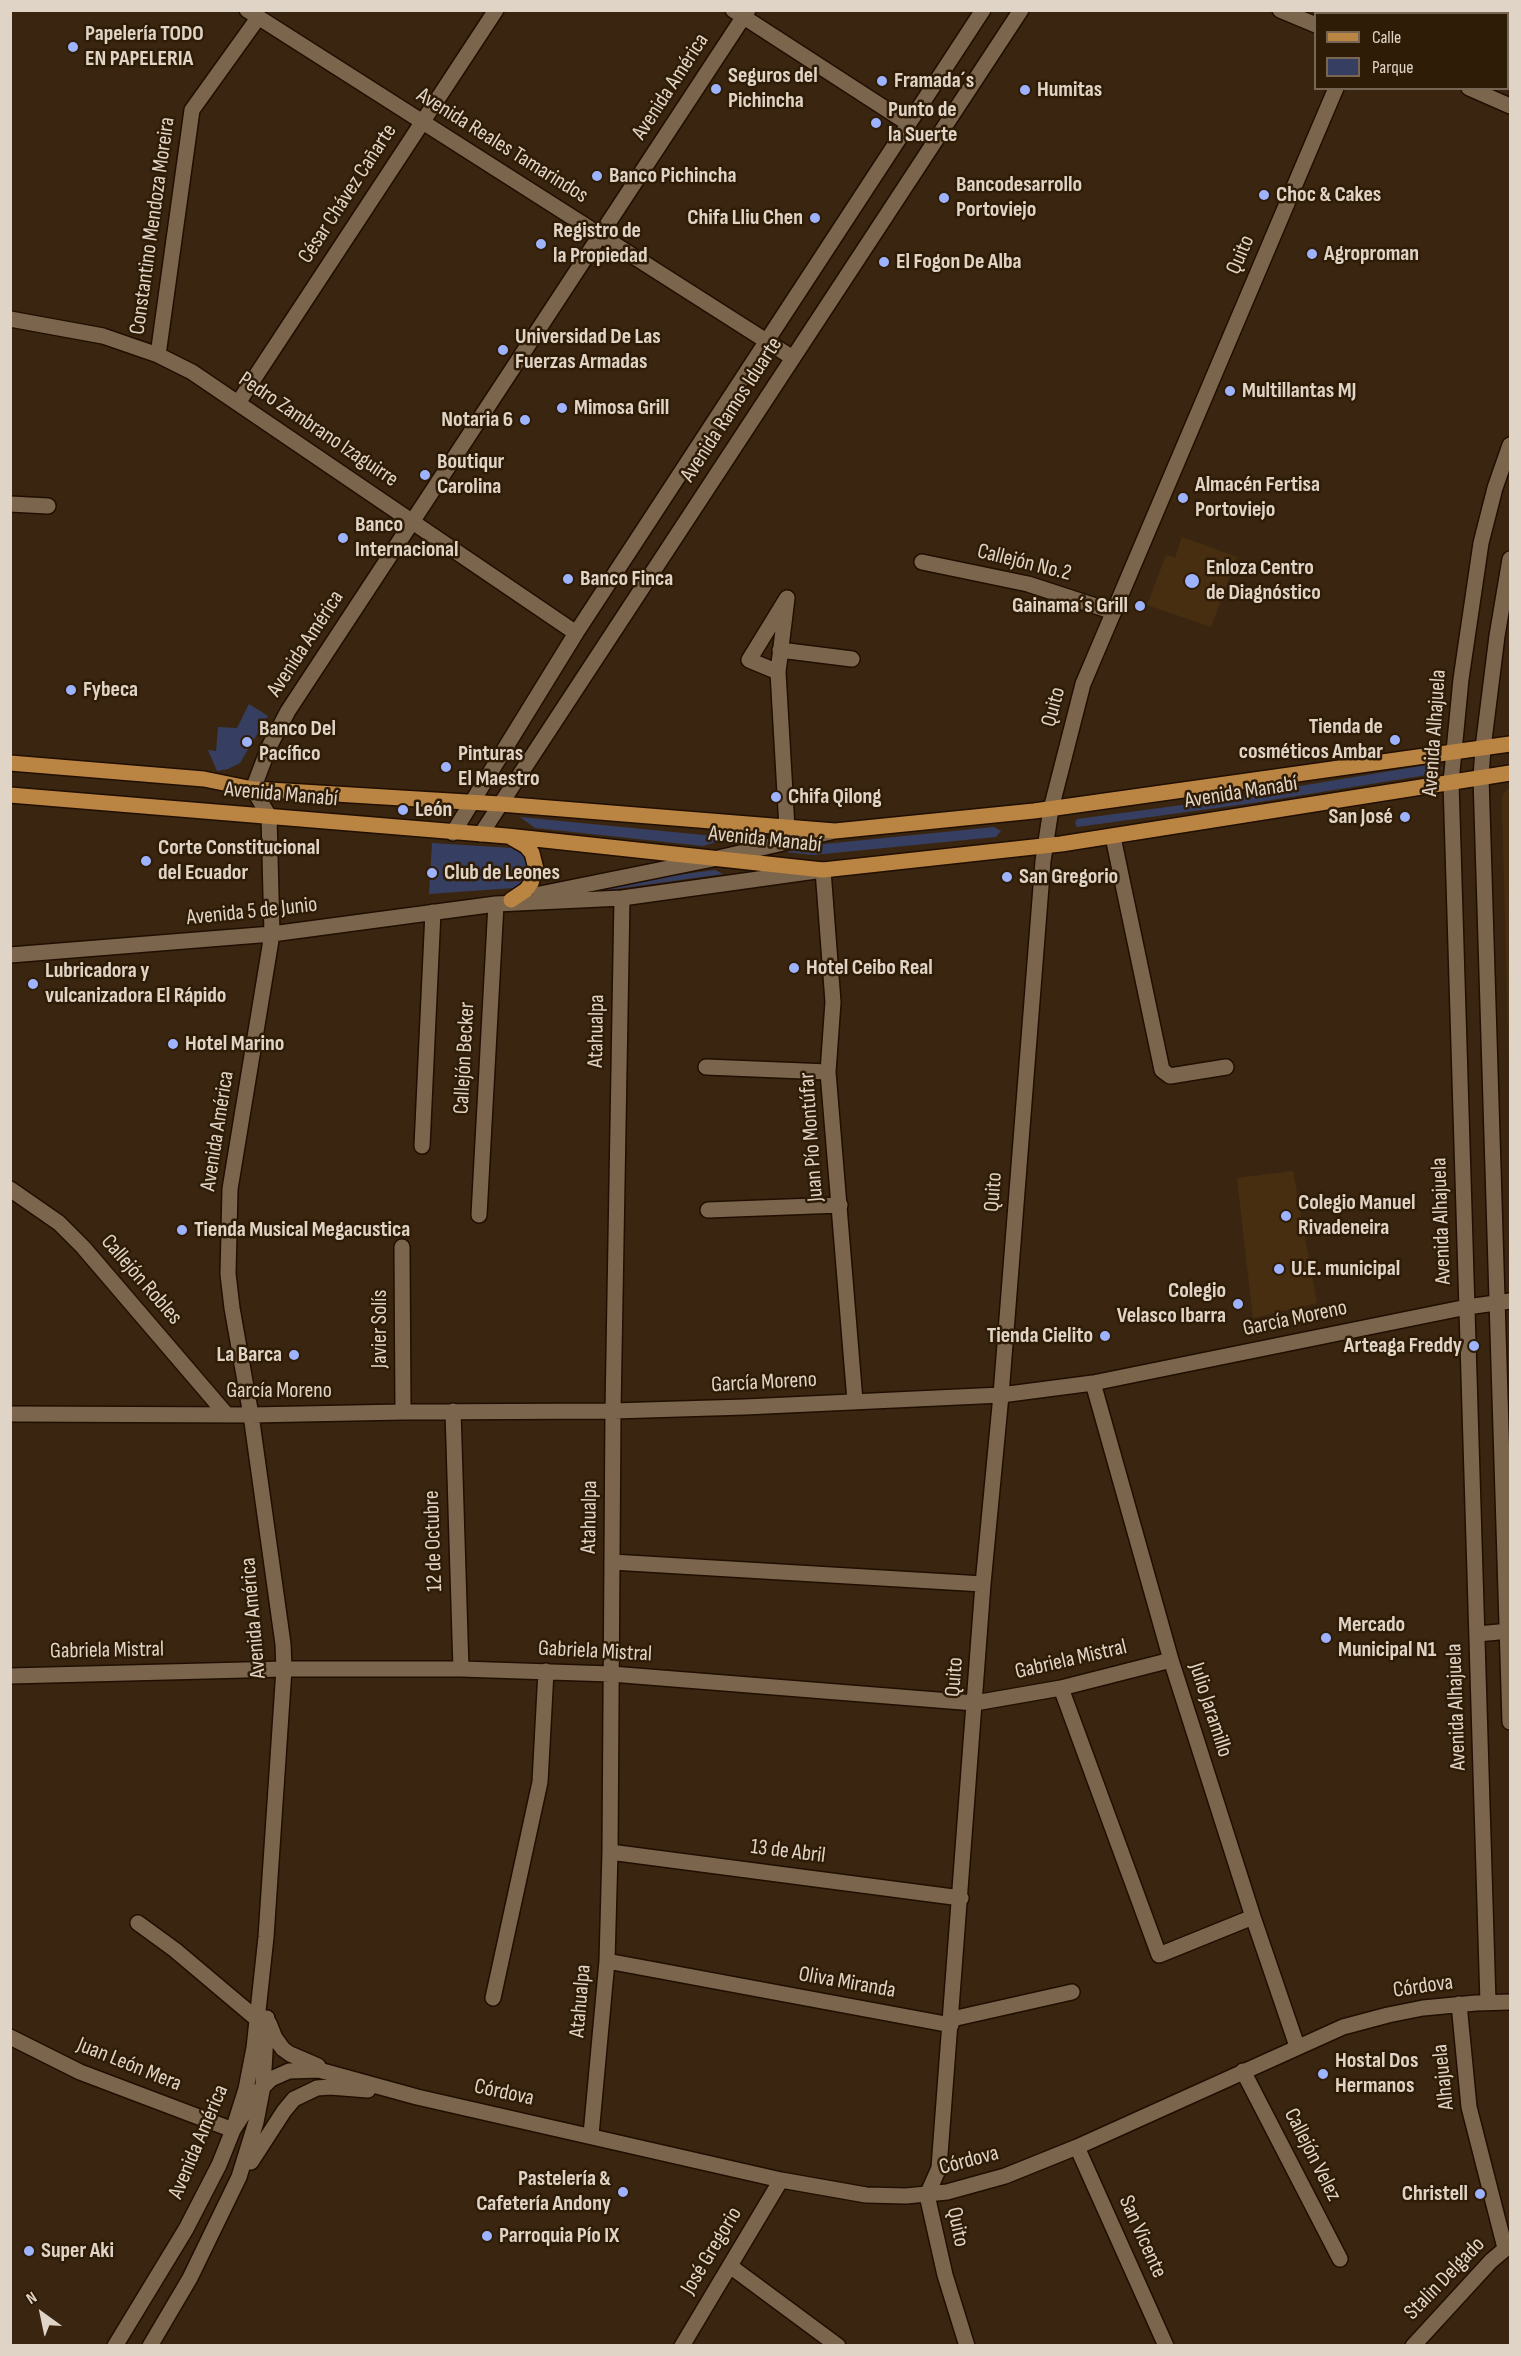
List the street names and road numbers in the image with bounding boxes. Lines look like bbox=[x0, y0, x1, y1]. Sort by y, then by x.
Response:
street label: Avenida América bbox=[627, 29, 715, 145]
street label: Avenida Reales Tamarindos bbox=[411, 83, 593, 209]
street label: Constantino Mendoza Moreira bbox=[125, 116, 181, 336]
street label: César Chávez Cañarte bbox=[293, 119, 403, 269]
street label: Quito bbox=[1221, 232, 1261, 278]
street label: Avenida Ramos Iduarte bbox=[675, 333, 789, 487]
street label: Pedro Zambrano Izaguirre bbox=[233, 367, 403, 493]
street label: Callejón No.2 bbox=[974, 539, 1074, 587]
street label: Avenida América bbox=[262, 586, 350, 702]
street label: Avenida Alhajuela bbox=[1417, 669, 1453, 797]
street label: Quito bbox=[1036, 684, 1072, 730]
street label: Avenida Manabí bbox=[1183, 771, 1299, 815]
street label: Avenida Manabí bbox=[223, 777, 339, 813]
street label: Avenida Manabí bbox=[707, 821, 823, 859]
street label: Avenida 5 de Junio bbox=[185, 892, 319, 932]
street label: Atahualpa bbox=[583, 994, 611, 1068]
street label: Callejón Becker bbox=[449, 1001, 481, 1115]
street label: Avenida América bbox=[195, 1069, 241, 1193]
street label: Juan Pío Montúfar bbox=[794, 1071, 830, 1203]
street label: Avenida Alhajuela bbox=[1427, 1157, 1457, 1285]
street label: Quito bbox=[979, 1171, 1009, 1213]
street label: Callejón Robles bbox=[95, 1230, 187, 1330]
street label: Javier Solís bbox=[367, 1290, 393, 1368]
street label: García Moreno bbox=[1241, 1295, 1349, 1343]
street label: García Moreno bbox=[711, 1367, 817, 1399]
street label: García Moreno bbox=[226, 1378, 332, 1404]
street label: Atahualpa bbox=[576, 1480, 604, 1554]
street label: 12 de Octubre bbox=[419, 1490, 449, 1592]
street label: Avenida América bbox=[236, 1556, 272, 1680]
street label: Gabriela Mistral bbox=[1012, 1634, 1130, 1686]
street label: Gabriela Mistral bbox=[537, 1636, 653, 1668]
street label: Gabriela Mistral bbox=[50, 1637, 164, 1665]
street label: Avenida Alhajuela bbox=[1442, 1643, 1472, 1771]
street label: Quito bbox=[940, 1656, 970, 1698]
street label: Julio Jaramillo bbox=[1182, 1659, 1238, 1761]
street label: 13 de Abril bbox=[749, 1834, 827, 1870]
street label: Oliva Miranda bbox=[796, 1961, 898, 2005]
street label: Atahualpa bbox=[565, 1963, 597, 2039]
street label: Córdova bbox=[1391, 1970, 1455, 2004]
street label: Juan León Mera bbox=[73, 2032, 185, 2098]
street label: Alhajuela bbox=[1427, 2043, 1461, 2111]
street label: Córdova bbox=[472, 2074, 536, 2112]
street label: Avenida América bbox=[163, 2081, 235, 2203]
street label: Callejón Velez bbox=[1277, 2104, 1347, 2206]
street label: Córdova bbox=[936, 2140, 1002, 2182]
street label: San Vicente bbox=[1112, 2192, 1172, 2282]
street label: José Gregorio bbox=[676, 2203, 748, 2299]
street label: Quito bbox=[940, 2205, 974, 2249]
street label: Stalin Delgado bbox=[1399, 2232, 1491, 2326]

